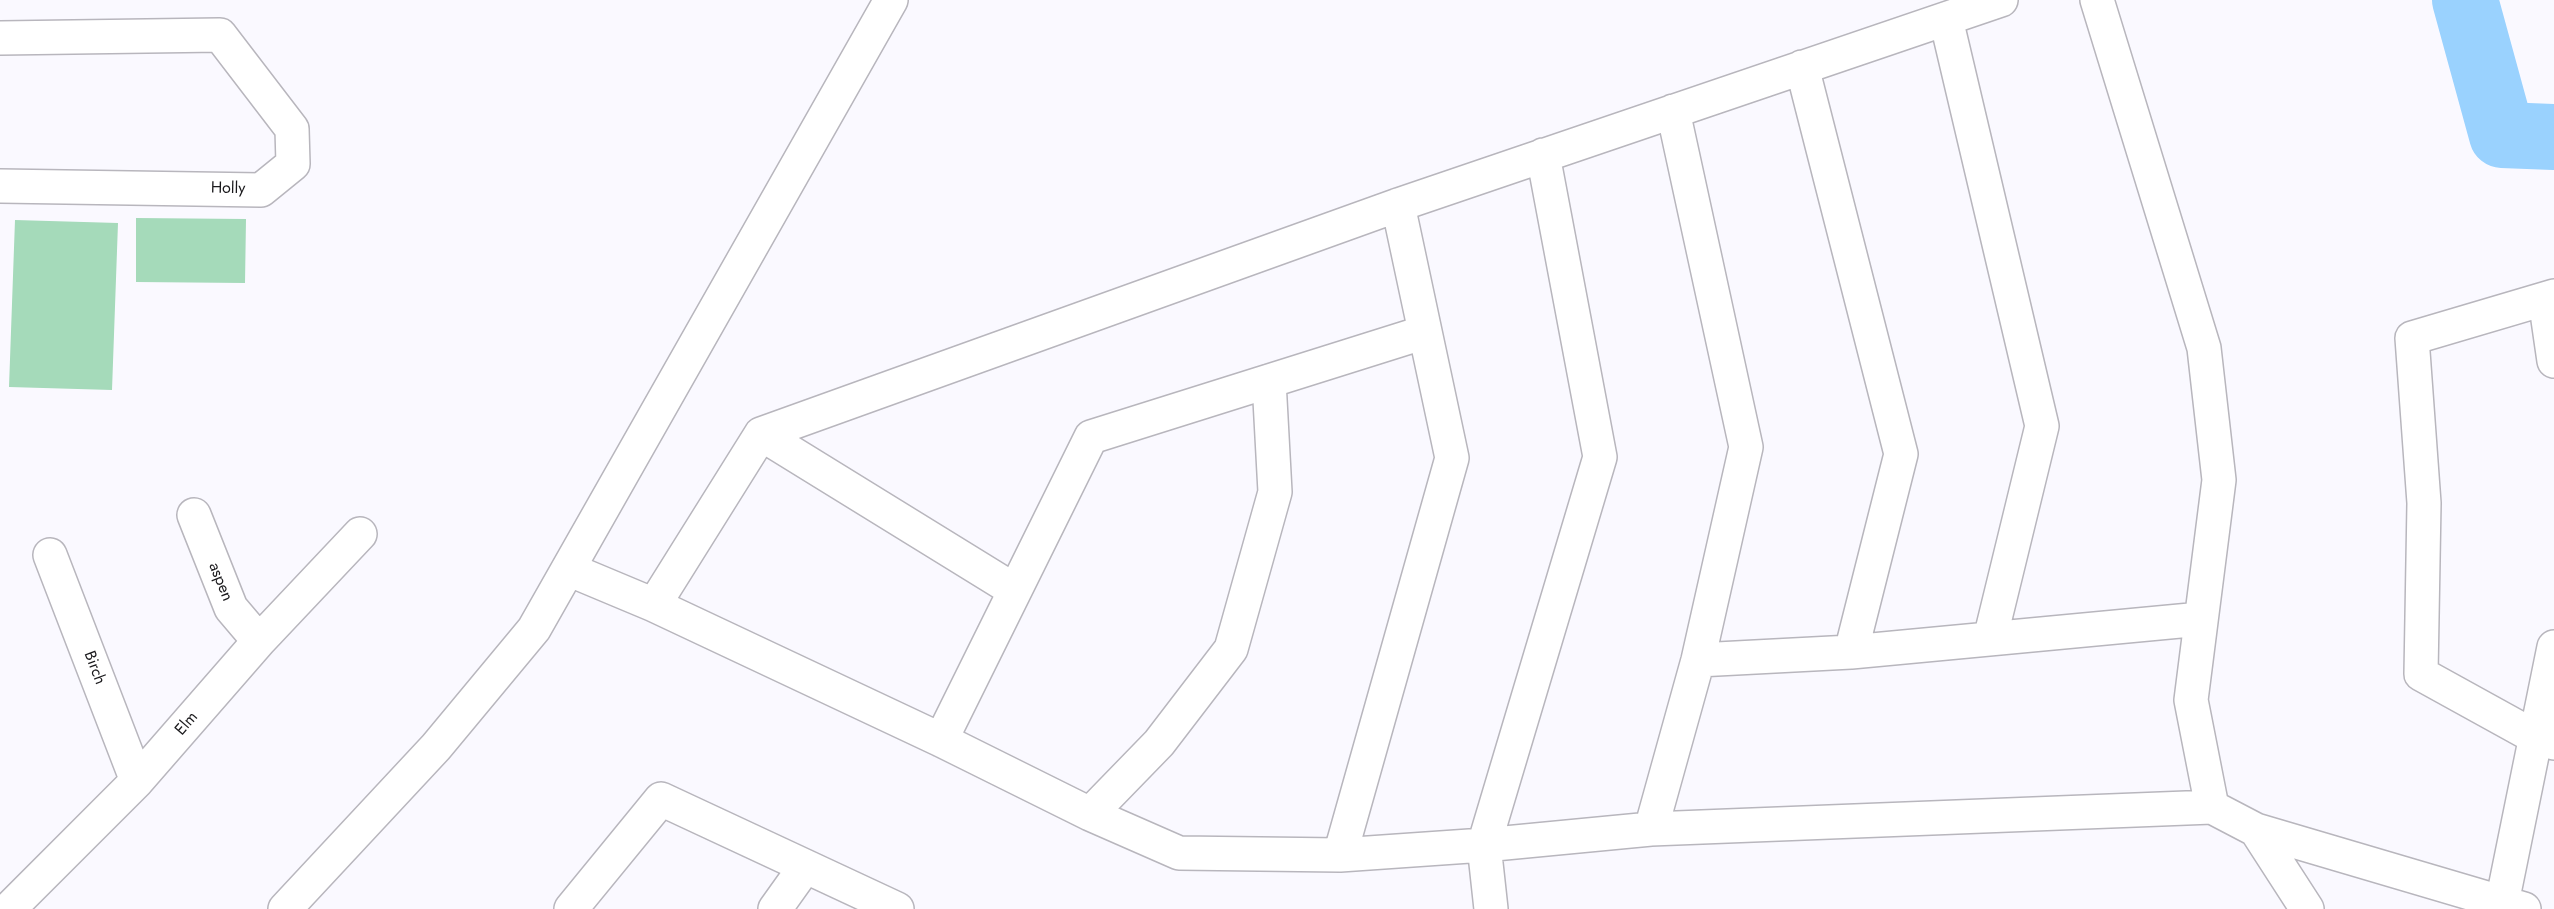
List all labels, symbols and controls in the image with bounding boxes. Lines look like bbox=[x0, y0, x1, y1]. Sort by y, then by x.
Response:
street label: Holly bbox=[211, 179, 245, 199]
street label: aspen bbox=[204, 560, 236, 604]
street label: Birch bbox=[79, 649, 109, 687]
street label: Elm bbox=[172, 708, 202, 740]

